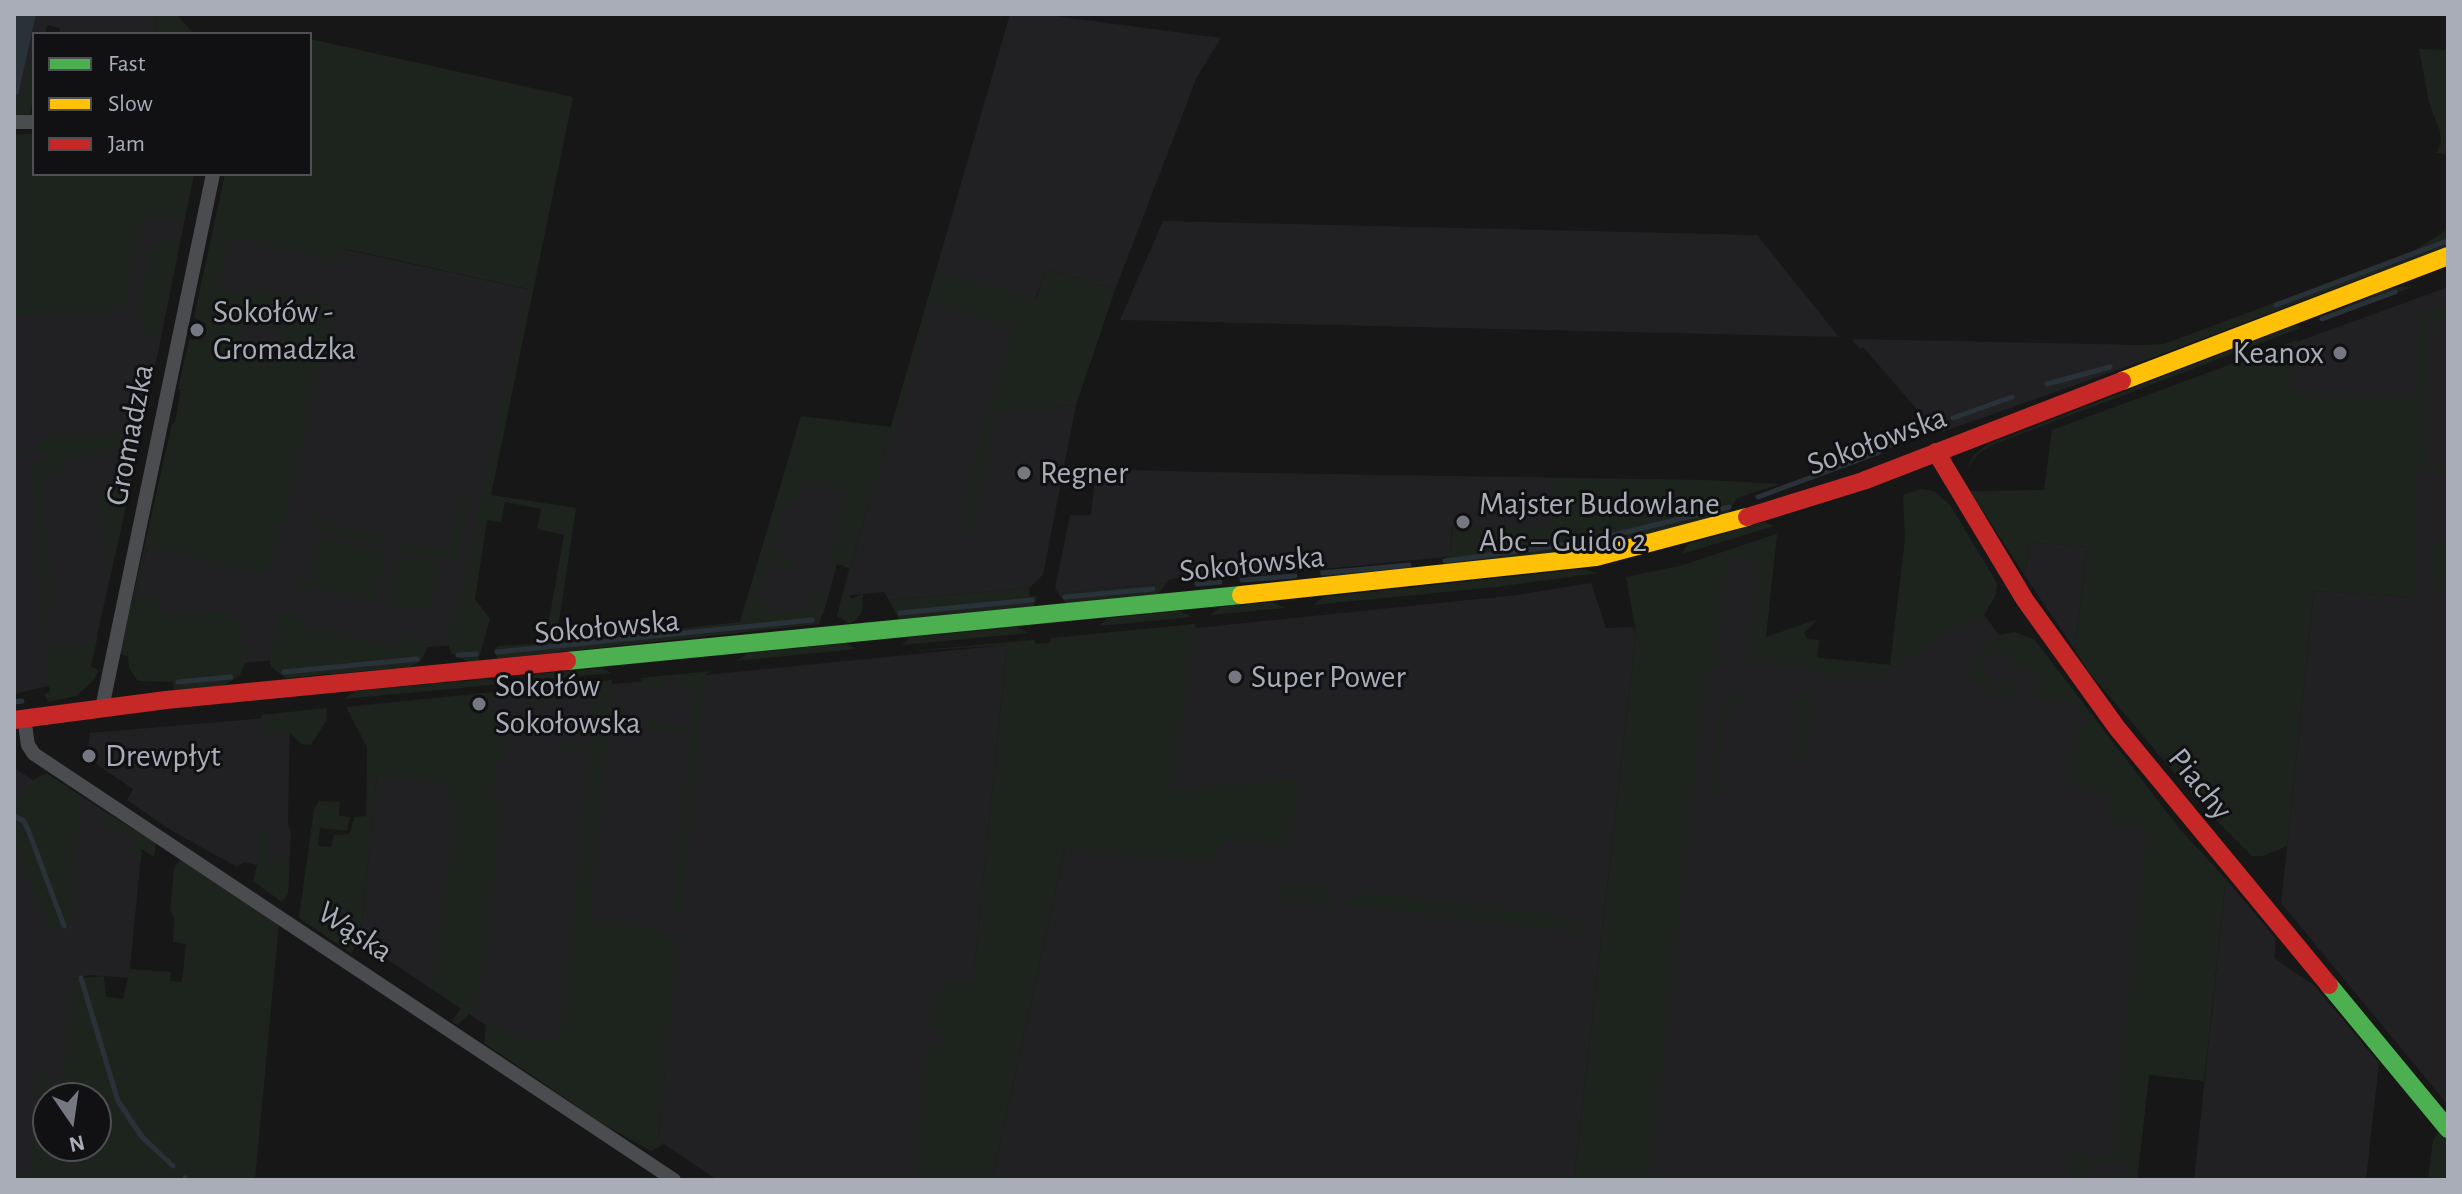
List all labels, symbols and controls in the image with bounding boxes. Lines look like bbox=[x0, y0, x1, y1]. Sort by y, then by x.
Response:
legend bbox=[32, 32, 312, 176]
text: Fast bbox=[108, 52, 145, 76]
text: Slow bbox=[108, 92, 153, 116]
text: Jam bbox=[108, 132, 145, 156]
place label: Sokołów - Gromadzka bbox=[213, 293, 356, 368]
marker: Sokołów - Gromadzka bbox=[188, 321, 206, 339]
place label: Keanox bbox=[2232, 334, 2324, 372]
marker: Keanox bbox=[2331, 344, 2349, 362]
street label: Gromadzka bbox=[98, 361, 162, 509]
street label: Sokołowska bbox=[1802, 398, 1952, 484]
place label: Regner bbox=[1040, 454, 1128, 492]
marker: Regner bbox=[1015, 464, 1033, 482]
place label: Majster Budowlane Abc – Guido 2 bbox=[1479, 485, 1720, 560]
marker: Majster Budowlane Abc – Guido 2 bbox=[1454, 513, 1472, 531]
street label: Sokołowska bbox=[1178, 537, 1326, 591]
street label: Sokołowska bbox=[533, 602, 681, 652]
place label: Super Power bbox=[1251, 658, 1406, 696]
place label: Sokołów Sokołowska bbox=[495, 667, 641, 742]
marker: Super Power bbox=[1226, 668, 1244, 686]
marker: Sokołów Sokołowska bbox=[470, 695, 488, 713]
place label: Drewpłyt bbox=[105, 737, 221, 775]
street label: Piachy bbox=[2160, 740, 2240, 828]
marker: Drewpłyt bbox=[80, 747, 98, 765]
street label: Wąska bbox=[310, 893, 400, 971]
north arrow bbox=[32, 1082, 112, 1162]
text: N bbox=[67, 1131, 87, 1156]

